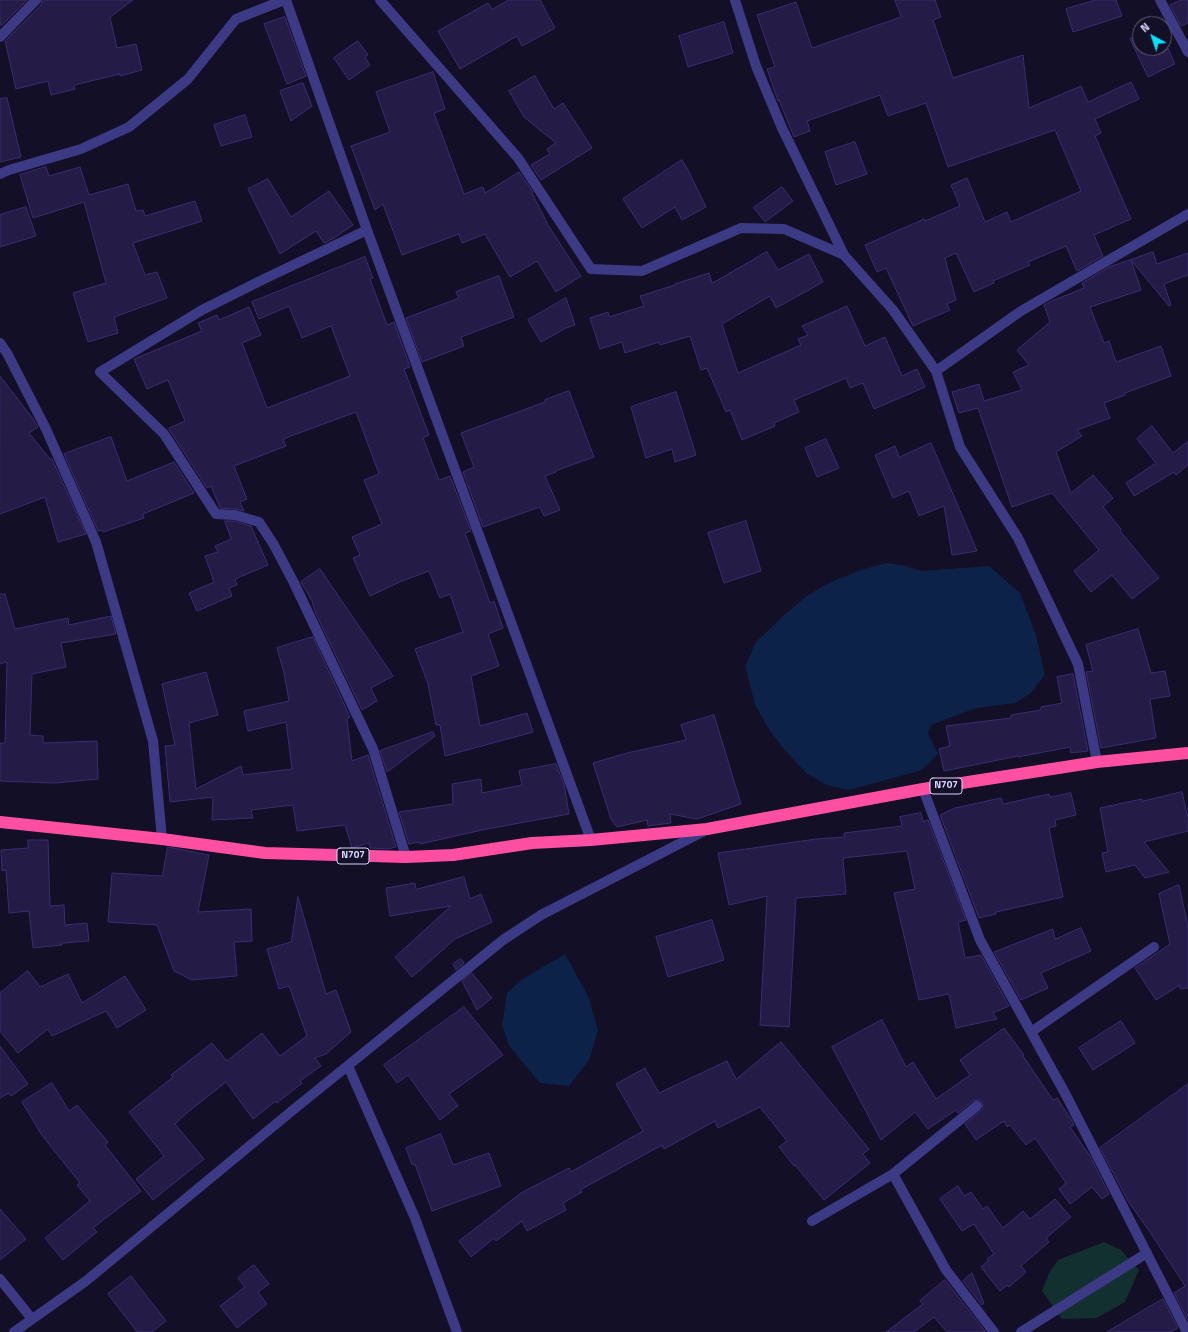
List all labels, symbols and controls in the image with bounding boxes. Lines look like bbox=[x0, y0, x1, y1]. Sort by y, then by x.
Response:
north arrow bbox=[1132, 16, 1172, 56]
text: N bbox=[1137, 19, 1153, 36]
road number: N707 bbox=[930, 778, 962, 794]
road number: N707 bbox=[337, 848, 369, 864]

